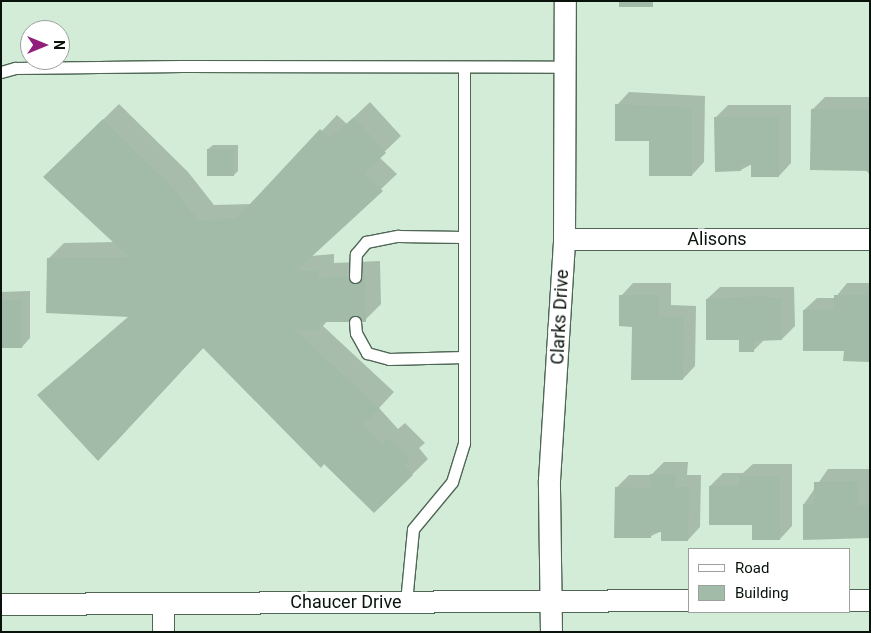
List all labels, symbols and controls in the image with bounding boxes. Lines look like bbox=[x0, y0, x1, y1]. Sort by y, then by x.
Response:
north arrow bbox=[20, 20, 70, 70]
text: N bbox=[51, 40, 67, 50]
street label: Alisons bbox=[687, 228, 747, 250]
street label: Clarks Drive bbox=[547, 269, 573, 365]
legend bbox=[688, 548, 851, 613]
text: Road bbox=[735, 559, 769, 577]
text: Building bbox=[735, 584, 789, 602]
street label: Chaucer Drive bbox=[290, 591, 402, 613]

